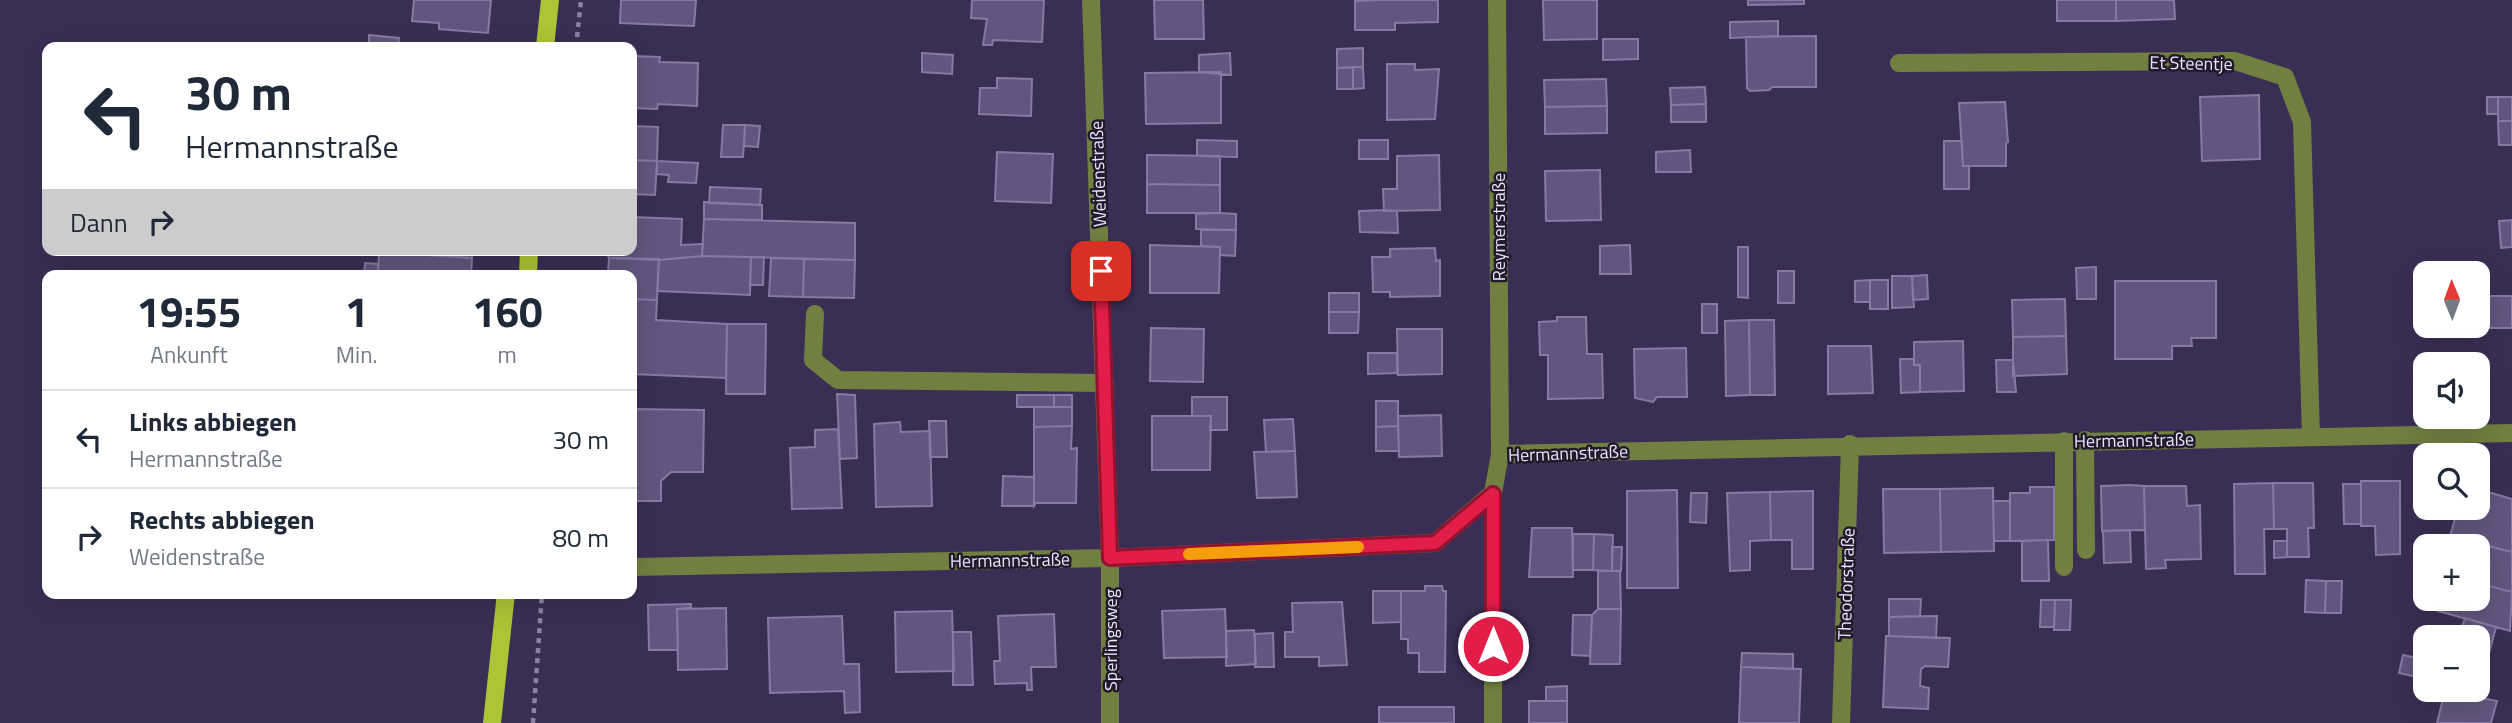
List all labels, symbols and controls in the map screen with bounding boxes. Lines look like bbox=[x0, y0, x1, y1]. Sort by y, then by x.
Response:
street label: Et Steentje bbox=[2149, 49, 2233, 77]
text: 30 m bbox=[185, 54, 292, 129]
icon: left bbox=[70, 70, 161, 161]
street label: Weidenstraße bbox=[1083, 120, 1113, 228]
text: Hermannstraße bbox=[185, 122, 399, 170]
street label: Reymerstraße bbox=[1485, 173, 1512, 281]
text: Dann bbox=[70, 203, 128, 242]
icon: right bbox=[142, 203, 180, 241]
pin bbox=[1071, 241, 1131, 301]
icon: arrive bbox=[1082, 252, 1120, 290]
north arrow bbox=[2413, 261, 2490, 338]
map controls bbox=[2413, 261, 2490, 702]
text: 19:55 bbox=[136, 279, 241, 343]
text: 1 bbox=[345, 279, 368, 343]
text: 160 bbox=[472, 279, 543, 343]
text: Ankunft bbox=[150, 337, 228, 372]
text: Min. bbox=[336, 337, 377, 372]
text: m bbox=[498, 337, 517, 372]
button: sound bbox=[2413, 352, 2490, 429]
text: Links abbiegen bbox=[129, 402, 297, 441]
icon: left bbox=[70, 420, 108, 458]
text: 30 m bbox=[552, 420, 609, 459]
street label: Hermannstraße bbox=[2074, 425, 2194, 455]
street label: Hermannstraße bbox=[1507, 437, 1629, 469]
text: Hermannstraße bbox=[129, 441, 283, 476]
button: search bbox=[2413, 443, 2490, 520]
text: Rechts abbiegen bbox=[129, 500, 315, 539]
icon: right bbox=[70, 518, 108, 556]
text: 80 m bbox=[552, 518, 609, 557]
street label: Theodorstraße bbox=[1831, 527, 1861, 641]
button: + bbox=[2413, 534, 2490, 611]
text: Weidenstraße bbox=[129, 539, 265, 574]
street label: Hermannstraße bbox=[950, 545, 1070, 575]
street label: Sperlingsweg bbox=[1097, 589, 1124, 691]
position arrow bbox=[1456, 609, 1530, 683]
button: − bbox=[2413, 625, 2490, 702]

